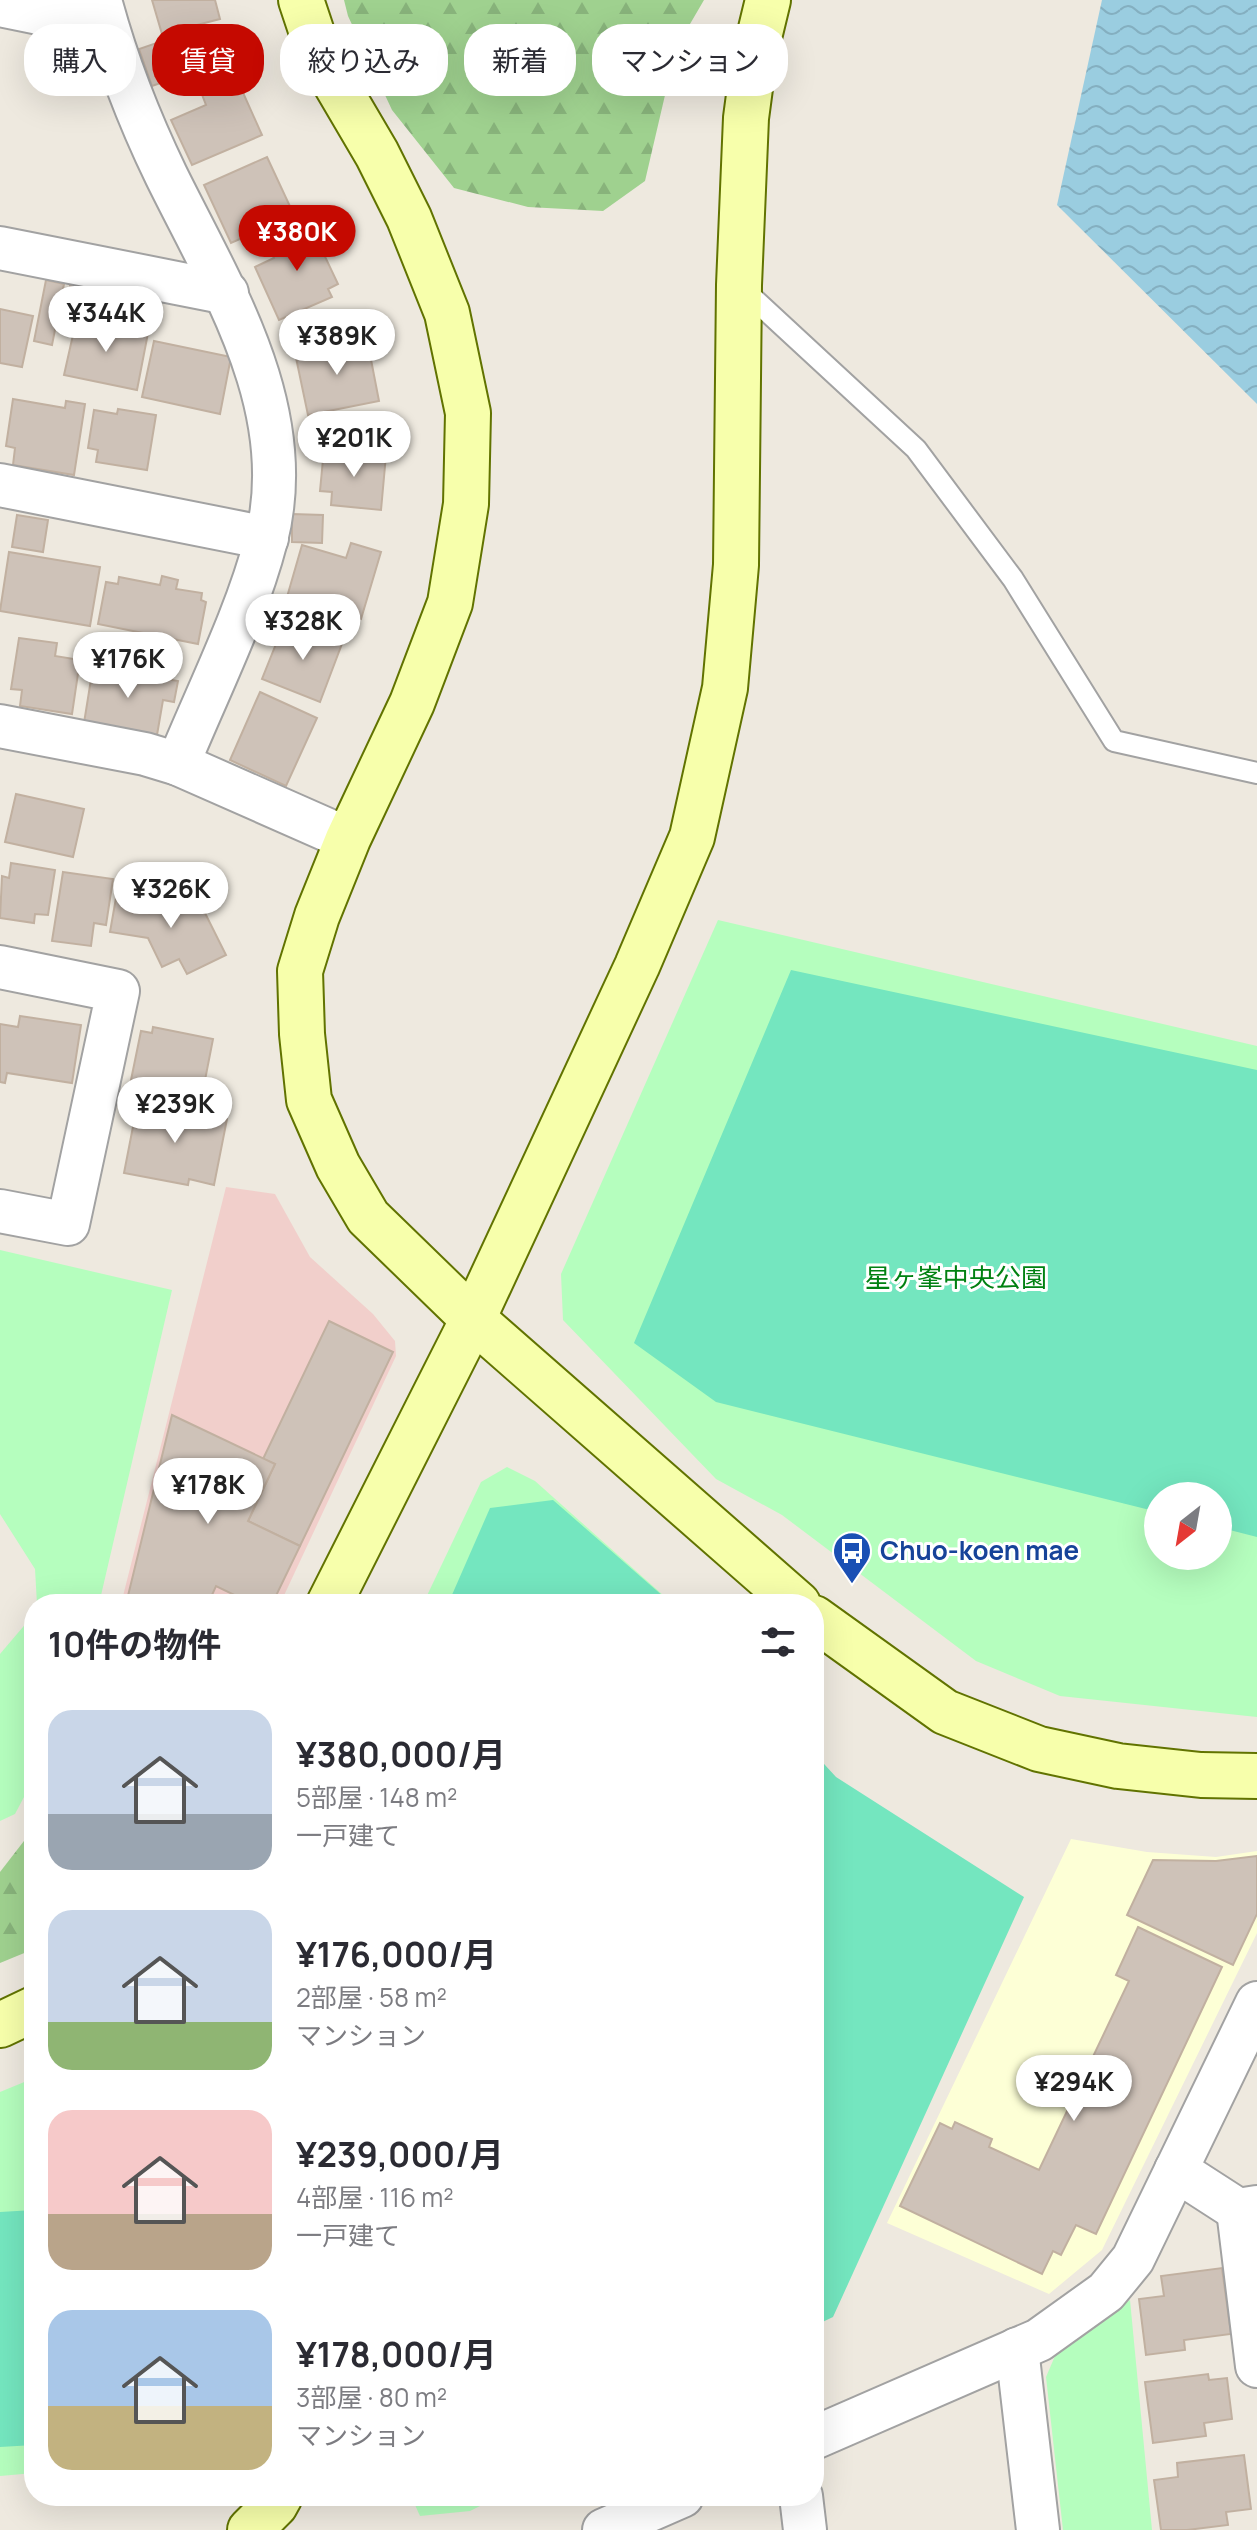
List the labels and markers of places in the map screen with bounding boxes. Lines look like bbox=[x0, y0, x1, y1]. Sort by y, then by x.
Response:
pin: ¥380K bbox=[241, 205, 353, 273]
pin: ¥344K bbox=[50, 286, 162, 354]
pin: ¥389K bbox=[281, 309, 393, 377]
pin: ¥201K bbox=[298, 411, 410, 479]
pin: ¥328K bbox=[247, 594, 359, 662]
pin: ¥176K bbox=[72, 632, 184, 700]
pin: ¥326K bbox=[115, 862, 227, 930]
pin: ¥239K bbox=[119, 1077, 231, 1145]
pin: ¥178K bbox=[152, 1458, 264, 1526]
bus stop icon: Chuo-koen mae bbox=[831, 1530, 873, 1585]
place label: Chuo-koen mae bbox=[880, 1532, 1079, 1568]
pin: ¥294K bbox=[1018, 2055, 1130, 2123]

